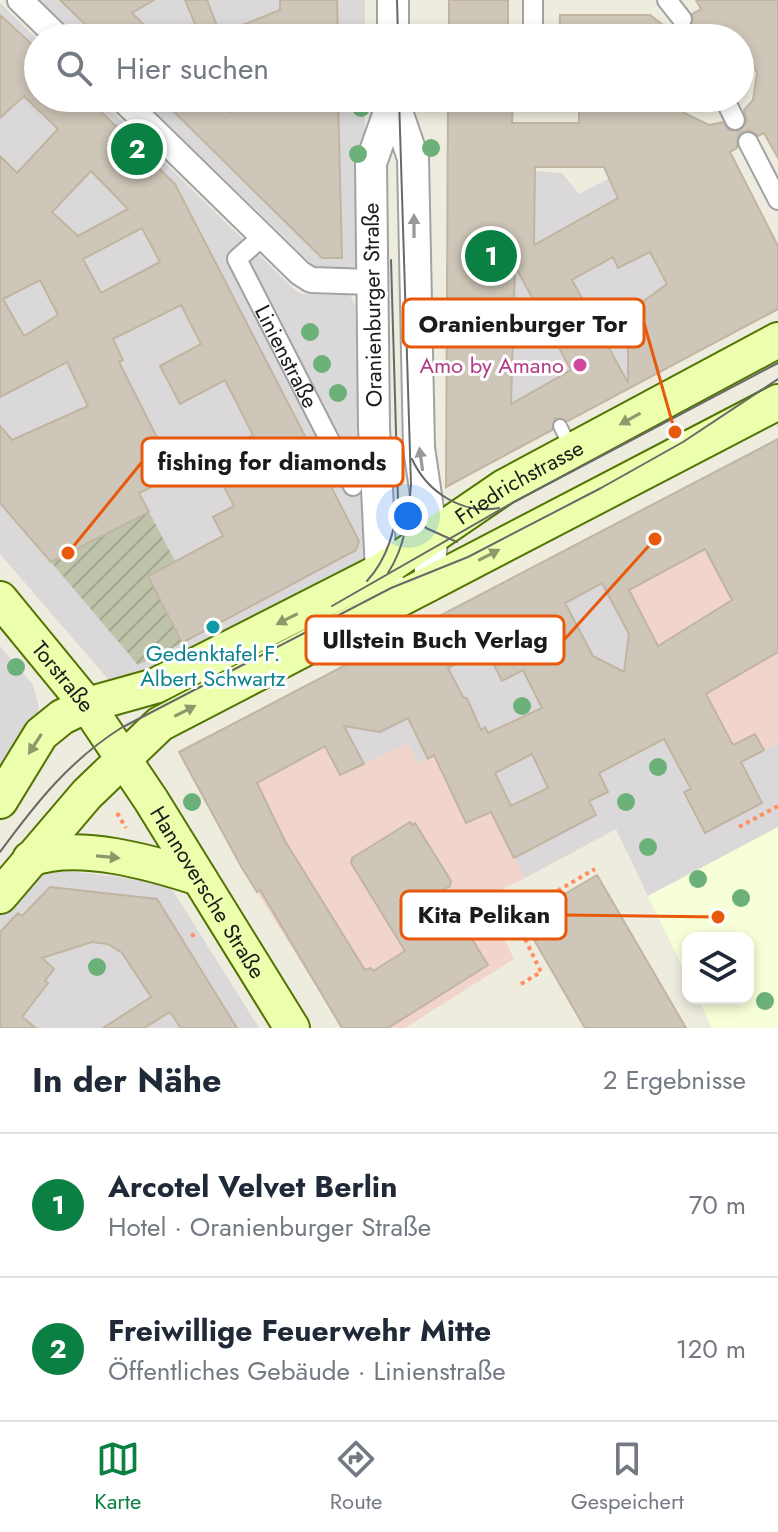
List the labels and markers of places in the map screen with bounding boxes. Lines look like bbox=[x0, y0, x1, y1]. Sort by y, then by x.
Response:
pin: 2 bbox=[111, 119, 163, 179]
pin: 1 bbox=[465, 226, 517, 286]
callout: Oranienburger Tor bbox=[403, 299, 644, 347]
place label: Amo by Amano bbox=[419, 349, 564, 381]
marker: Amo by Amano bbox=[571, 356, 589, 374]
callout: fishing for diamonds bbox=[142, 438, 403, 486]
callout: Ullstein Buch Verlag bbox=[306, 616, 564, 664]
marker: Gedenktafel F. Albert Schwartz bbox=[204, 618, 222, 636]
place label: Gedenktafel F. Albert Schwartz bbox=[140, 637, 286, 694]
callout: Kita Pelikan bbox=[401, 891, 566, 939]

